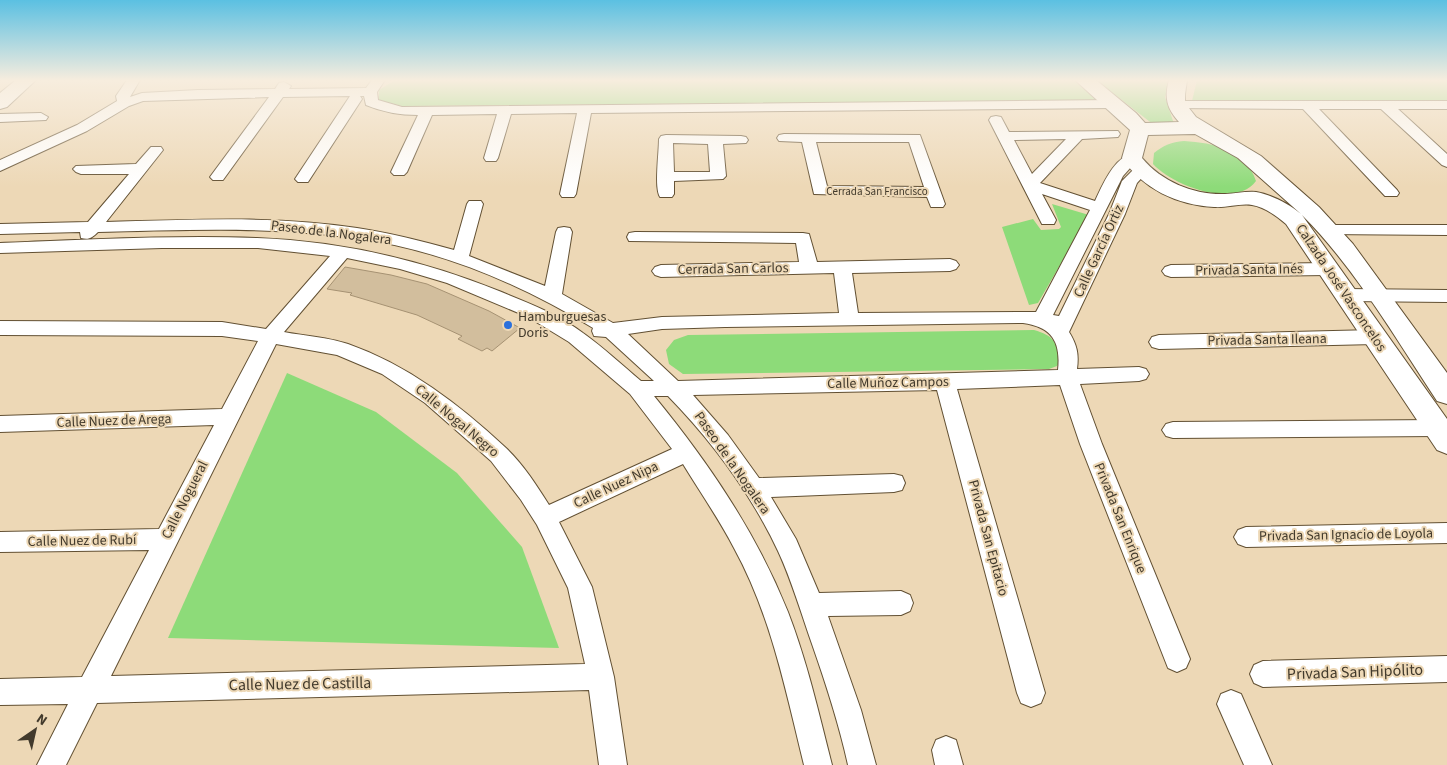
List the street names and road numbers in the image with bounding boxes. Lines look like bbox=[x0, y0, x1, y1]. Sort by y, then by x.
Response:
street label: Cerrada San Francisco bbox=[826, 184, 928, 199]
street label: Calle García Ortiz bbox=[1069, 201, 1129, 301]
street label: Paseo de la Nogalera bbox=[270, 216, 392, 250]
street label: Calzada José Vasconcelos bbox=[1291, 220, 1391, 356]
street label: Cerrada San Carlos bbox=[677, 258, 789, 280]
street label: Privada Santa Inés bbox=[1195, 259, 1303, 281]
street label: Privada Santa Ileana bbox=[1207, 329, 1327, 351]
street label: Calle Muñoz Campos bbox=[827, 372, 949, 394]
street label: Calle Nogal Negro bbox=[411, 380, 503, 462]
street label: Paseo de la Nogalera bbox=[689, 408, 775, 518]
street label: Calle Nuez de Arega bbox=[56, 409, 172, 433]
street label: Calle Nogueral bbox=[157, 457, 213, 543]
street label: Calle Nuez Nipa bbox=[570, 457, 662, 513]
street label: Privada San Enrique bbox=[1089, 460, 1151, 576]
street label: Privada San Epitacio bbox=[963, 478, 1013, 598]
street label: Privada San Ignacio de Loyola bbox=[1259, 523, 1433, 547]
street label: Calle Nuez de Rubí bbox=[28, 530, 137, 552]
street label: Privada San Hipólito bbox=[1287, 659, 1423, 685]
street label: Calle Nuez de Castilla bbox=[228, 672, 372, 696]

